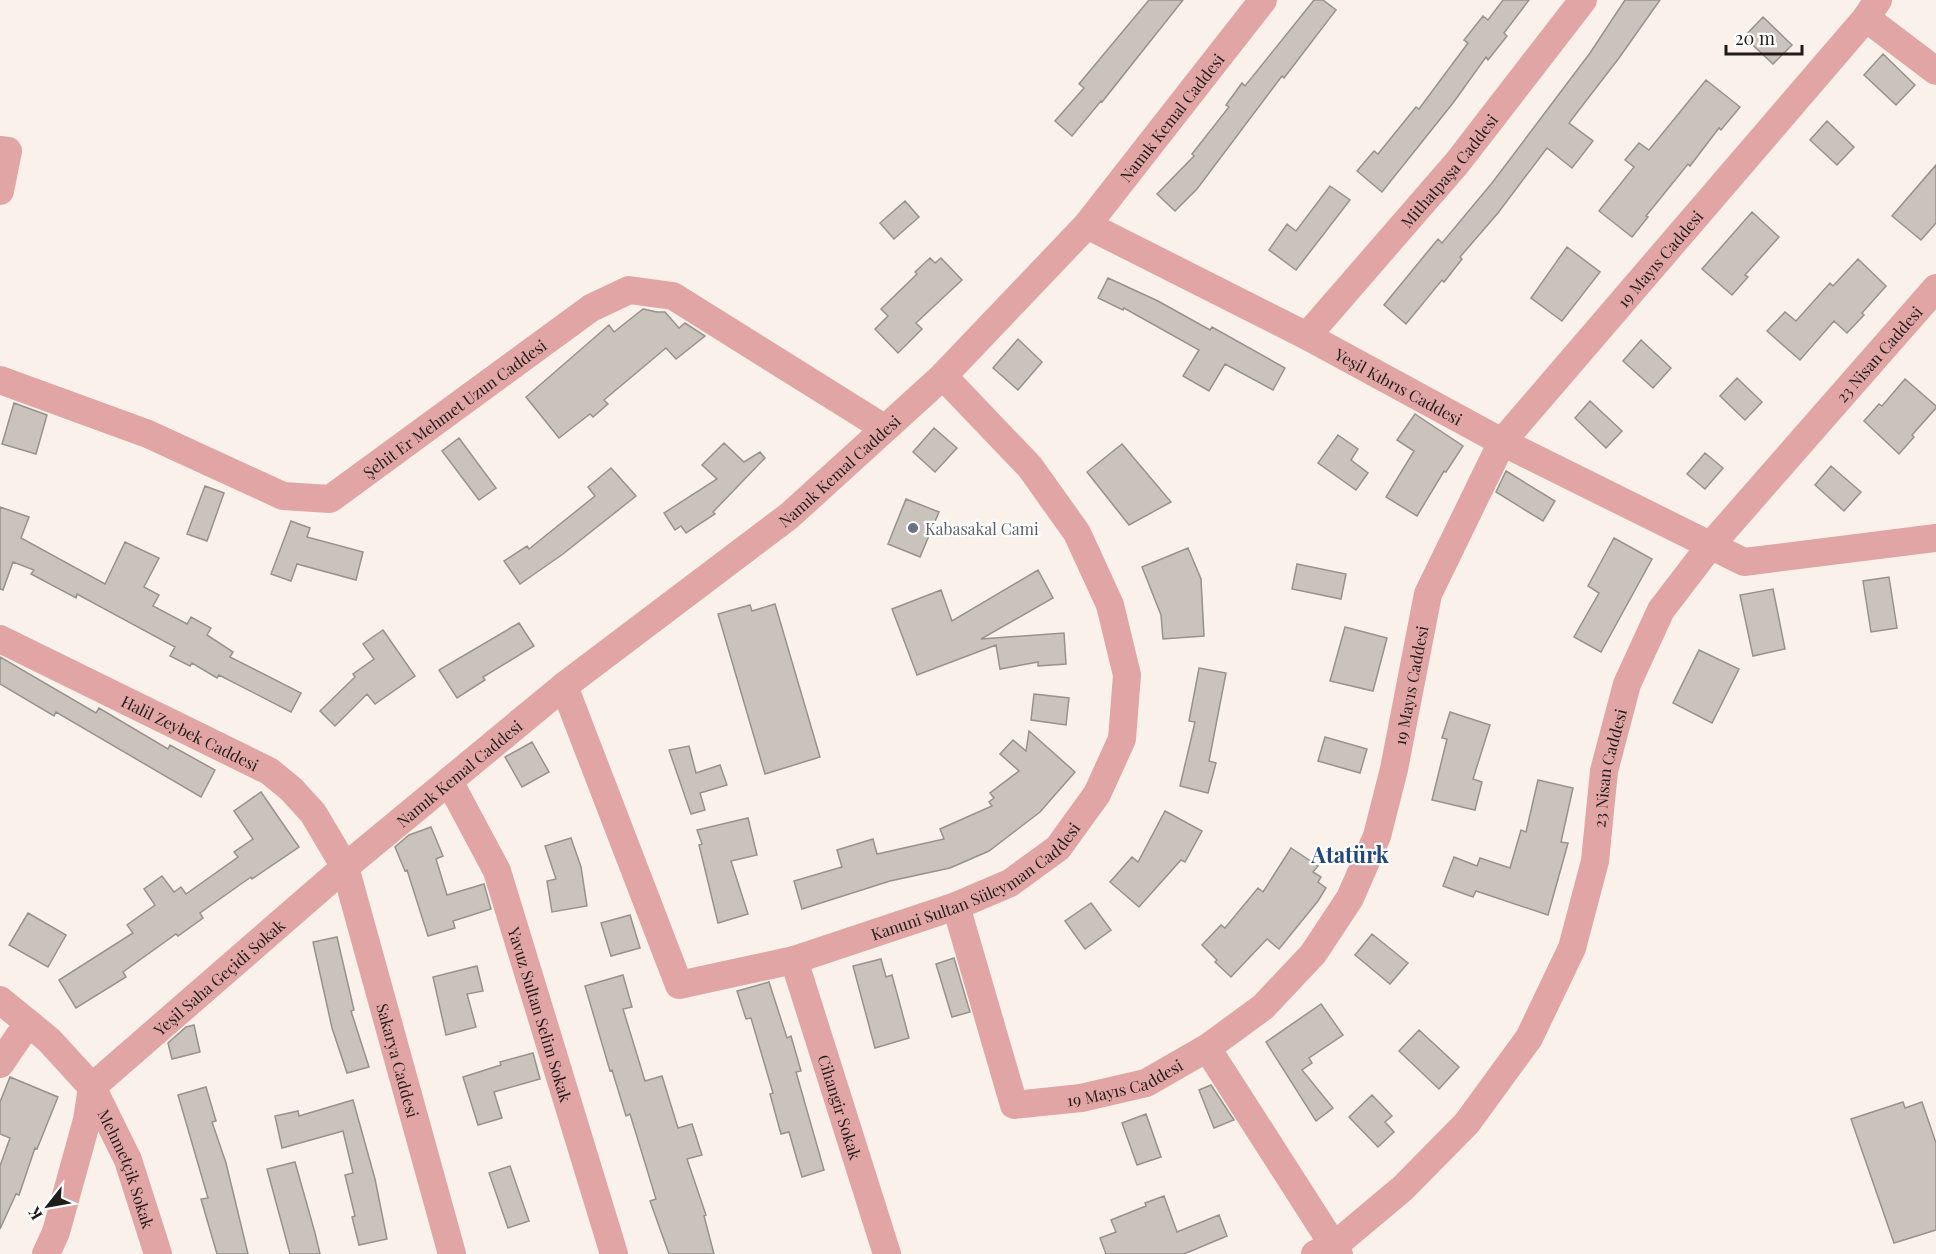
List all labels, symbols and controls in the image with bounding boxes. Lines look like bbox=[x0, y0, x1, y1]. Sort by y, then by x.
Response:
scale bar bbox=[1726, 18, 1802, 56]
text: 20 m bbox=[1735, 26, 1775, 50]
street label: Namık Kemal Caddesi bbox=[1115, 49, 1228, 186]
street label: Mithatpaşa Caddesi bbox=[1396, 109, 1502, 231]
street label: 19 Mayıs Caddesi bbox=[1612, 205, 1707, 311]
street label: 23 Nisan Caddesi bbox=[1831, 301, 1926, 406]
street label: Şehit Er Mehmet Uzun Caddesi bbox=[358, 334, 550, 482]
street label: Yeşil Kıbrıs Caddesi bbox=[1331, 342, 1466, 429]
street label: Namık Kemal Caddesi bbox=[774, 410, 905, 531]
place label: Kabasakal Cami bbox=[925, 518, 1039, 539]
marker: Kabasakal Cami bbox=[906, 521, 920, 535]
street label: 19 Mayıs Caddesi bbox=[1388, 624, 1432, 747]
street label: Halil Zeybek Caddesi bbox=[118, 690, 263, 775]
street label: 23 Nisan Caddesi bbox=[1588, 706, 1631, 828]
street label: Namık Kemal Caddesi bbox=[392, 714, 526, 831]
street label: Kanuni Sultan Süleyman Caddesi bbox=[868, 818, 1084, 944]
district label: Atatürk bbox=[1310, 839, 1389, 869]
street label: Yeşil Saha Geçidi Sokak bbox=[148, 914, 289, 1040]
street label: Yavuz Sultan Selim Sokak bbox=[504, 924, 577, 1105]
street label: Sakarya Caddesi bbox=[373, 1001, 424, 1120]
street label: Cihangir Sokak bbox=[814, 1052, 867, 1162]
street label: 19 Mayıs Caddesi bbox=[1066, 1054, 1186, 1110]
street label: Mehmetçik Sokak bbox=[94, 1105, 160, 1231]
north arrow bbox=[18, 1176, 78, 1236]
text: K bbox=[22, 1203, 47, 1224]

